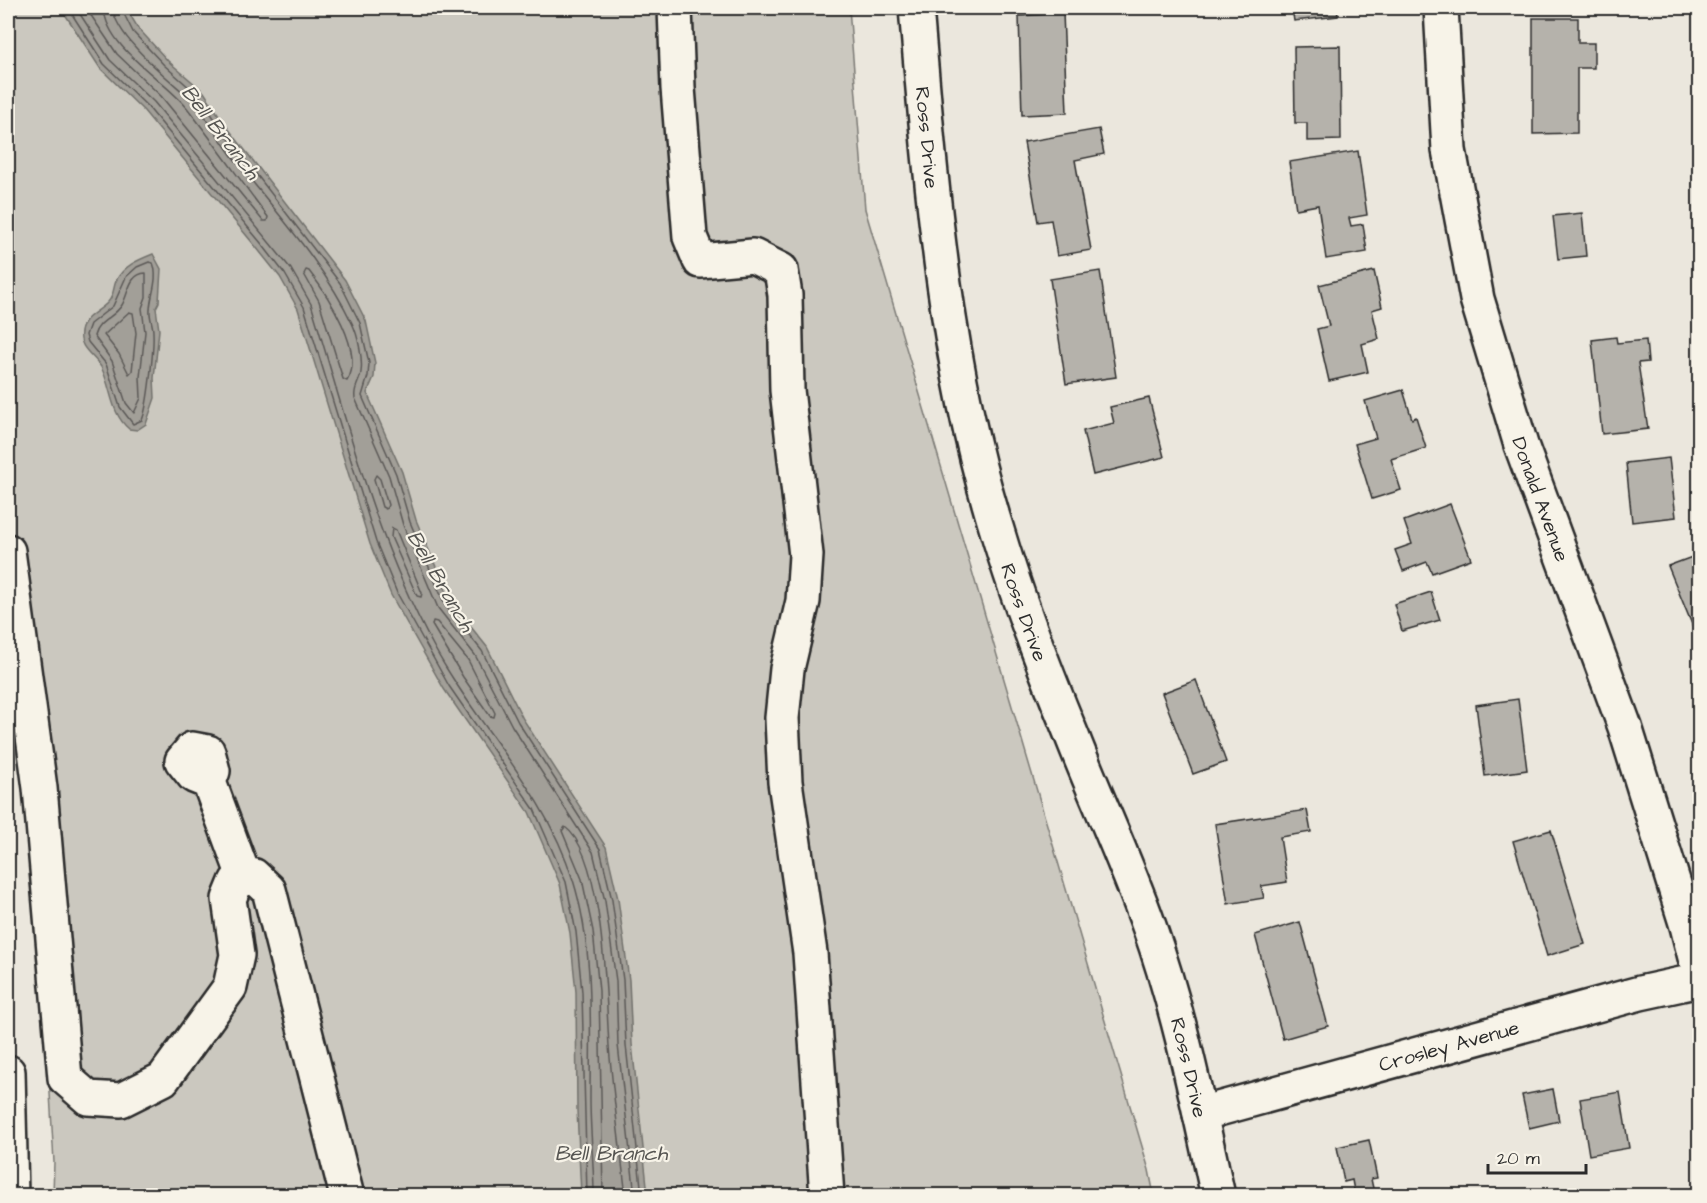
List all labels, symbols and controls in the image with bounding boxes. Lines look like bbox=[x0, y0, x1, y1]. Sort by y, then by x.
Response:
water label: Bell Branch bbox=[174, 79, 268, 187]
street label: Ross Drive bbox=[908, 86, 945, 190]
street label: Donald Avenue bbox=[1504, 434, 1576, 566]
water label: Bell Branch bbox=[400, 525, 482, 639]
street label: Ross Drive bbox=[993, 560, 1054, 666]
street label: Crosley Avenue bbox=[1376, 1014, 1523, 1079]
street label: Ross Drive bbox=[1163, 1015, 1214, 1121]
scale bar bbox=[1488, 1137, 1586, 1175]
water label: Bell Branch bbox=[555, 1139, 669, 1168]
text: 20 m bbox=[1497, 1146, 1540, 1171]

